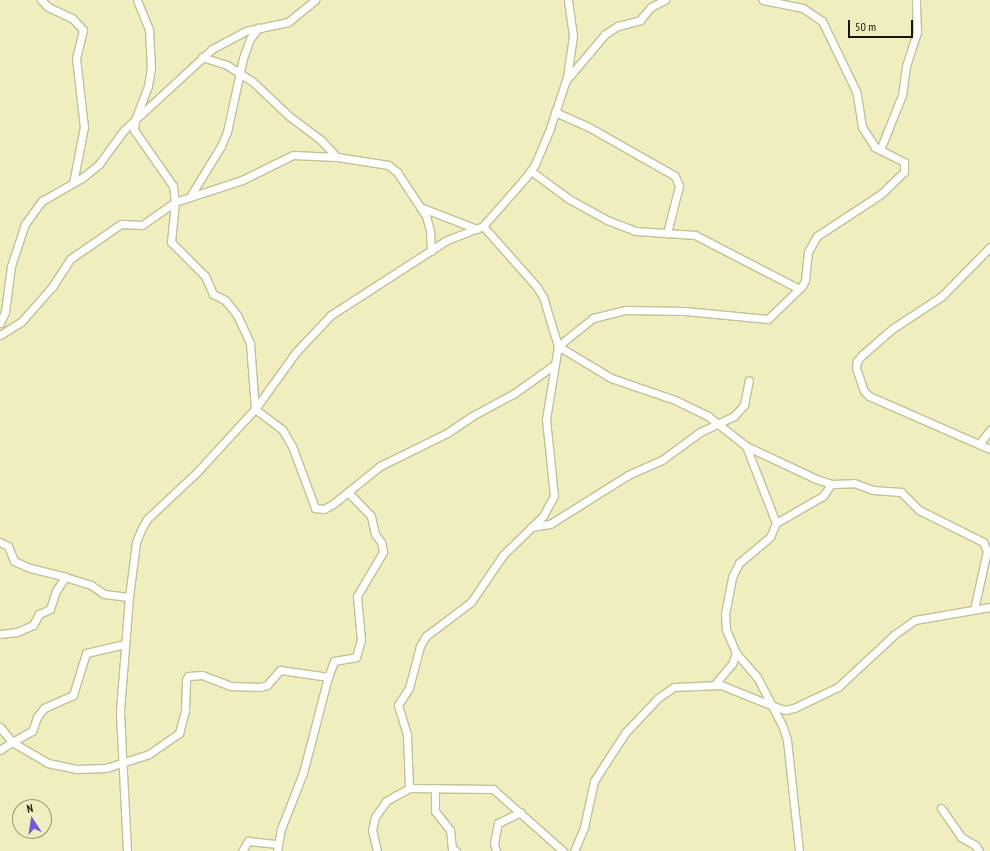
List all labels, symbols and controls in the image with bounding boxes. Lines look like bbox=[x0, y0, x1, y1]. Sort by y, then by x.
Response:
scale bar bbox=[850, 12, 915, 38]
text: 50 m bbox=[855, 19, 876, 34]
north arrow bbox=[12, 799, 52, 839]
text: N bbox=[25, 801, 34, 816]

